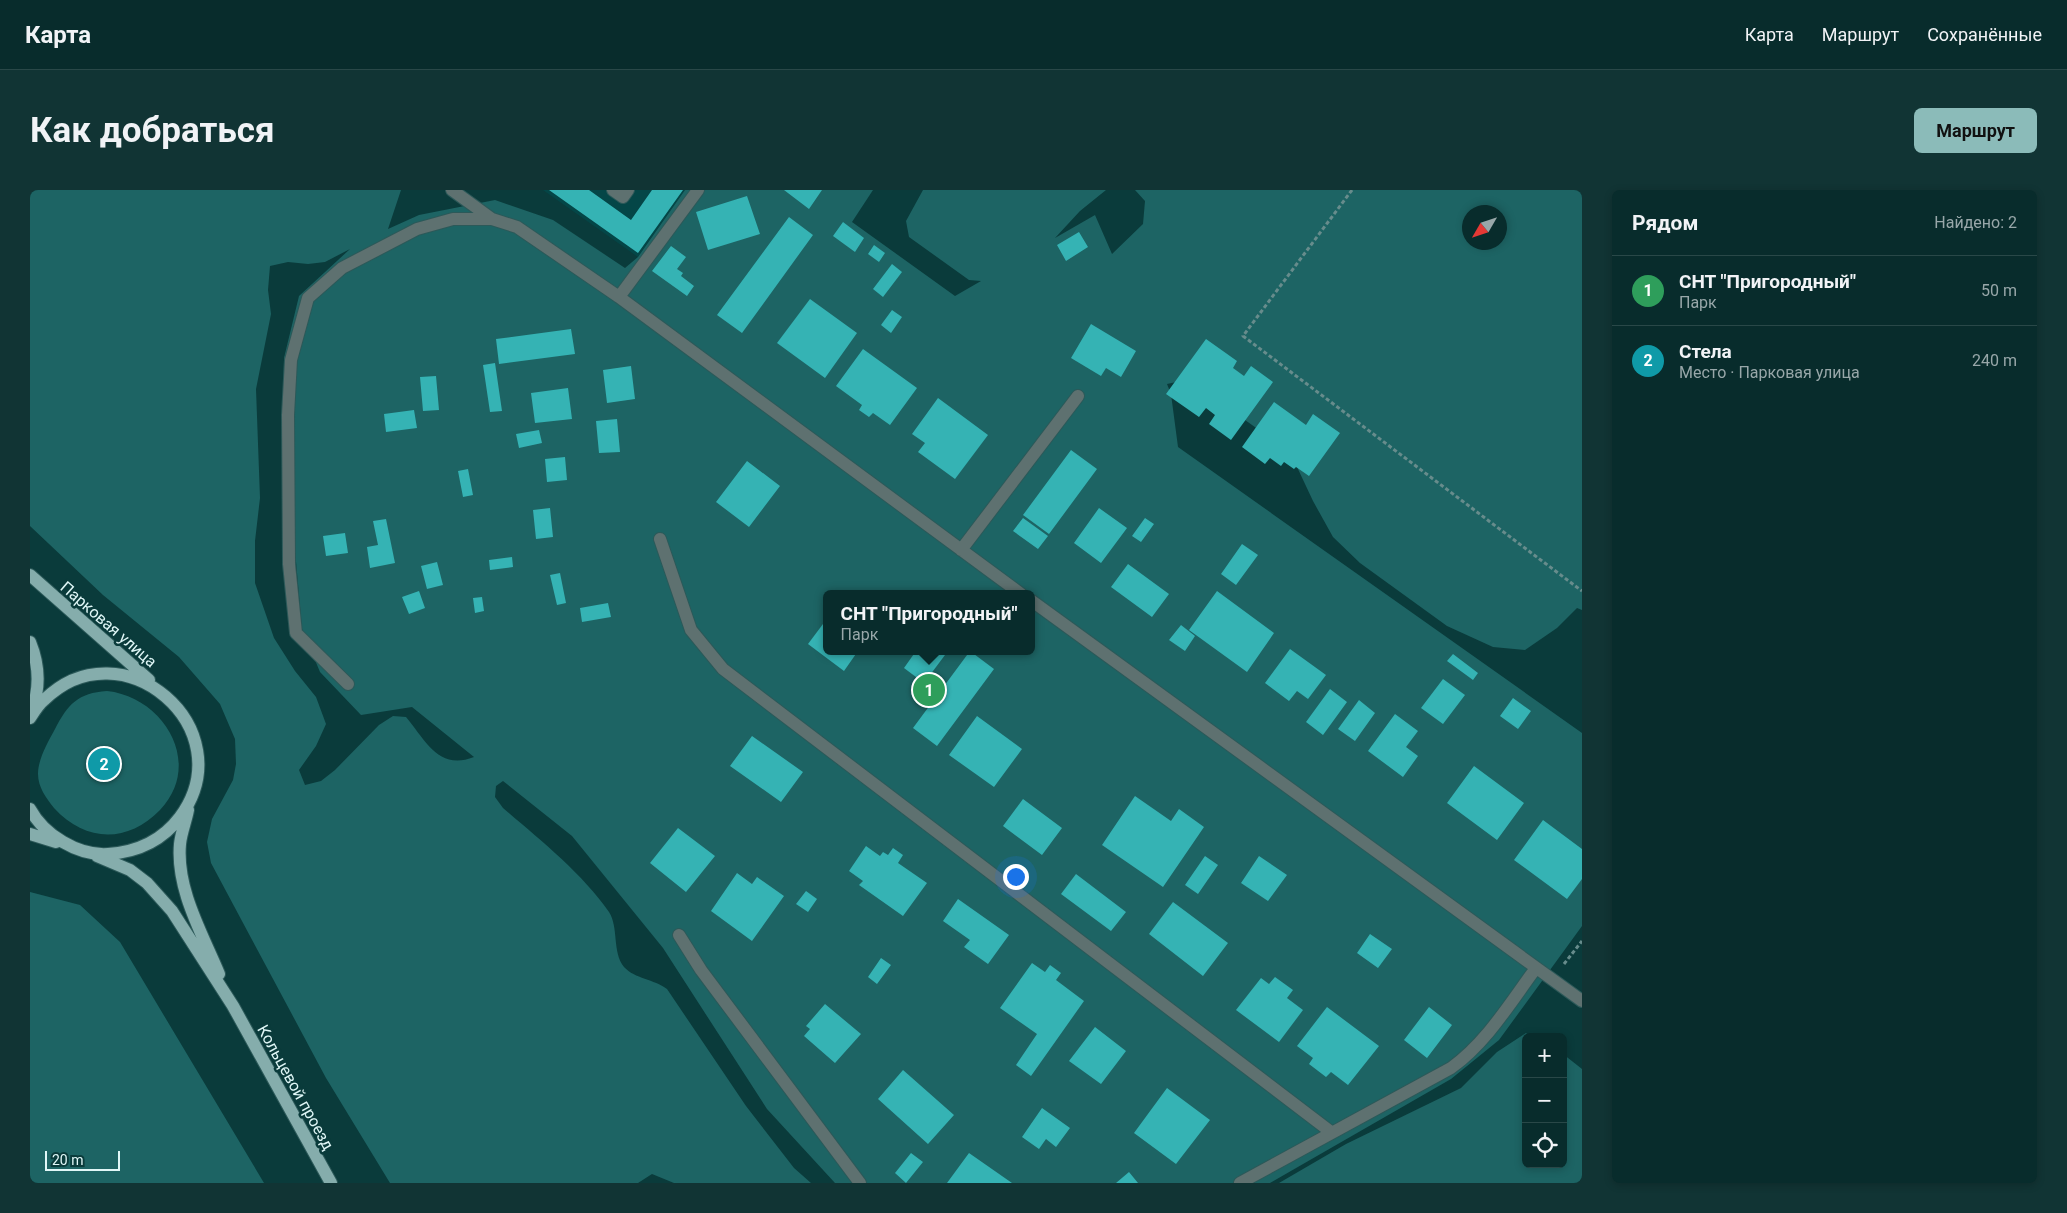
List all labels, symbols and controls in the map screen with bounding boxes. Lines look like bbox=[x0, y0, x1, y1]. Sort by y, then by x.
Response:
text: Карта bbox=[25, 21, 91, 49]
text: Карта bbox=[1745, 24, 1794, 45]
text: Маршрут bbox=[1822, 24, 1899, 45]
text: Сохранённые bbox=[1927, 24, 2042, 45]
button: Маршрут bbox=[1914, 108, 2037, 153]
text: Как добраться bbox=[30, 110, 275, 151]
north arrow bbox=[1462, 205, 1507, 250]
text: Рядом bbox=[1632, 211, 1698, 235]
text: Найдено: 2 bbox=[1934, 213, 2017, 232]
text: СНТ "Пригородный" bbox=[1679, 270, 1856, 293]
text: 1 bbox=[1643, 281, 1653, 300]
text: 50 m bbox=[1981, 281, 2017, 300]
text: Парк bbox=[1679, 293, 1717, 312]
text: Стела bbox=[1679, 340, 1732, 363]
text: 2 bbox=[1643, 351, 1653, 370]
text: 240 m bbox=[1972, 351, 2017, 370]
text: Место · Парковая улица bbox=[1679, 363, 1860, 382]
street label: Парковая улица bbox=[57, 577, 161, 671]
popup bbox=[823, 590, 1035, 655]
text: СНТ "Пригородный" bbox=[841, 602, 1017, 625]
text: Парк bbox=[841, 625, 878, 644]
pin: 1 bbox=[913, 671, 945, 709]
pin: 2 bbox=[88, 745, 120, 783]
your location bbox=[1003, 864, 1029, 890]
street label: Кольцевой проезд bbox=[253, 1021, 338, 1153]
map controls bbox=[1522, 1033, 1567, 1168]
button: + bbox=[1522, 1033, 1567, 1078]
button: − bbox=[1522, 1078, 1567, 1123]
button: locate bbox=[1522, 1123, 1567, 1168]
scale bar bbox=[45, 1148, 120, 1171]
text: 20 m bbox=[52, 1152, 84, 1168]

